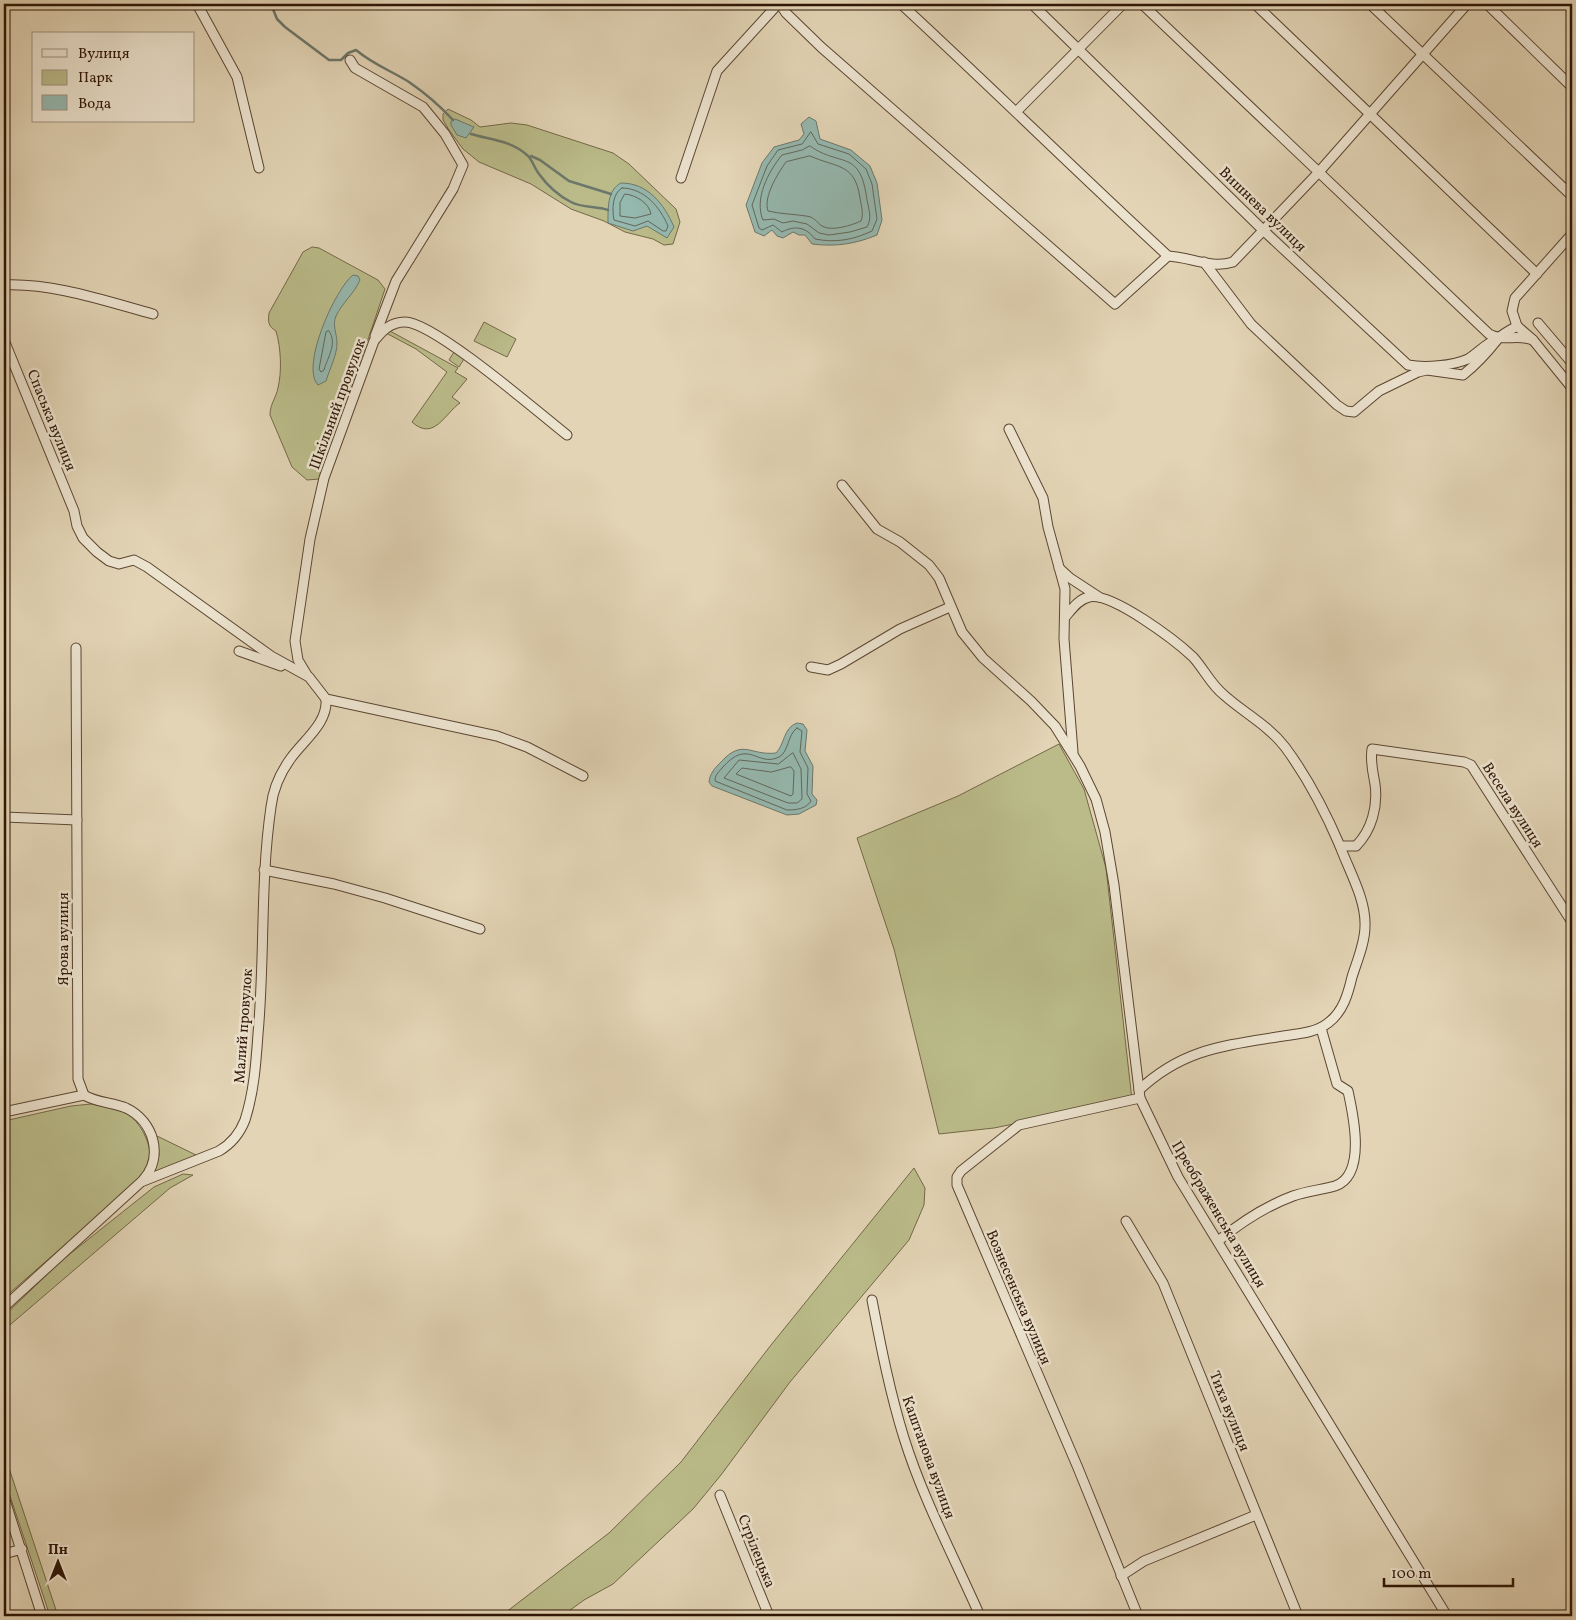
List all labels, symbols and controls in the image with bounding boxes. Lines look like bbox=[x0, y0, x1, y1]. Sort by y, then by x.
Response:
legend bbox=[32, 32, 195, 122]
text: Вулиця bbox=[78, 44, 130, 65]
text: Парк bbox=[78, 68, 113, 89]
text: Вода bbox=[78, 94, 111, 115]
street label: Вишнева вулиця bbox=[1214, 163, 1311, 257]
street label: Шкільний провулок bbox=[305, 336, 372, 473]
street label: Спаська вулиця bbox=[21, 367, 81, 475]
street label: Весела вулиця bbox=[1476, 759, 1547, 853]
street label: Ярова вулиця bbox=[54, 892, 75, 986]
street label: Малий провулок bbox=[230, 968, 259, 1084]
street label: Преображенська вулиця bbox=[1165, 1137, 1270, 1292]
street label: Вознесенська вулиця bbox=[980, 1227, 1056, 1368]
street label: Тиха вулиця bbox=[1203, 1368, 1254, 1455]
street label: Каштанова вулиця bbox=[896, 1393, 960, 1522]
street label: Стрілецька bbox=[731, 1512, 780, 1591]
north arrow bbox=[32, 1538, 82, 1588]
text: Пн bbox=[48, 1541, 68, 1560]
scale bar bbox=[1384, 1555, 1512, 1587]
text: 100 m bbox=[1391, 1564, 1431, 1585]

